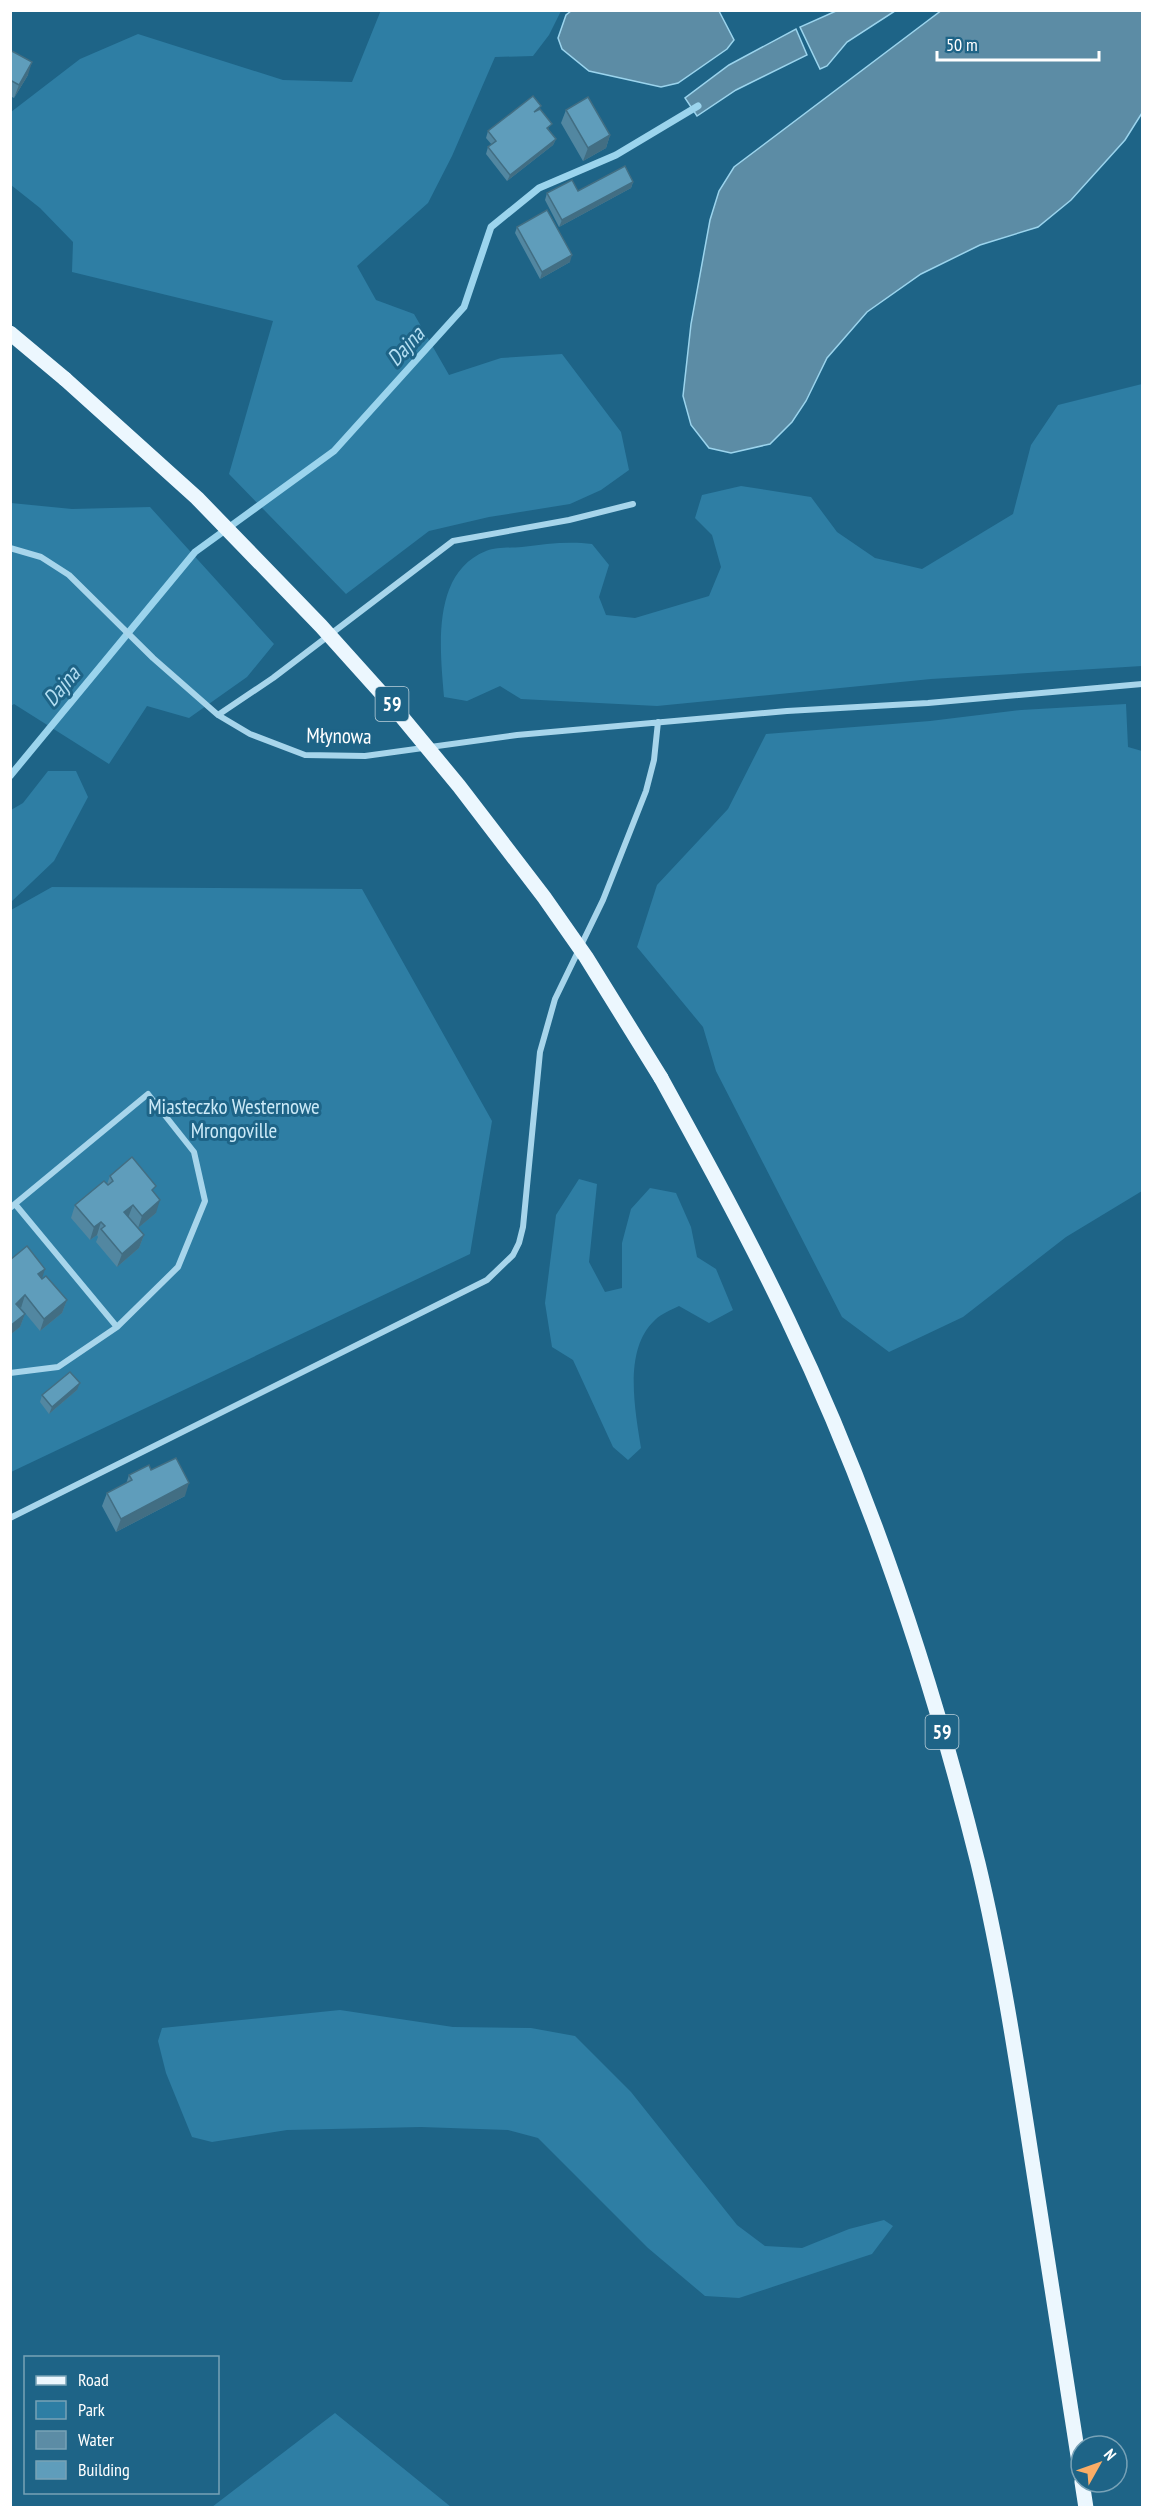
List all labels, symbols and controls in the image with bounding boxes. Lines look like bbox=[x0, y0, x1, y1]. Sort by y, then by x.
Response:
scale bar bbox=[937, 24, 1099, 62]
text: 50 m bbox=[946, 33, 978, 56]
water label: Dajna bbox=[380, 320, 431, 372]
water label: Dajna bbox=[36, 659, 86, 712]
road number: 59 bbox=[376, 687, 408, 721]
street label: Młynowa bbox=[306, 721, 372, 750]
park label: Miasteczko Westernowe Mrongoville bbox=[148, 1093, 320, 1144]
road number: 59 bbox=[926, 1715, 958, 1749]
legend bbox=[24, 2356, 219, 2494]
text: Road bbox=[78, 2368, 109, 2391]
text: Park bbox=[78, 2398, 105, 2421]
text: Water bbox=[78, 2428, 114, 2451]
north arrow bbox=[1069, 2434, 1129, 2494]
text: N bbox=[1100, 2445, 1121, 2464]
text: Building bbox=[78, 2458, 130, 2481]

